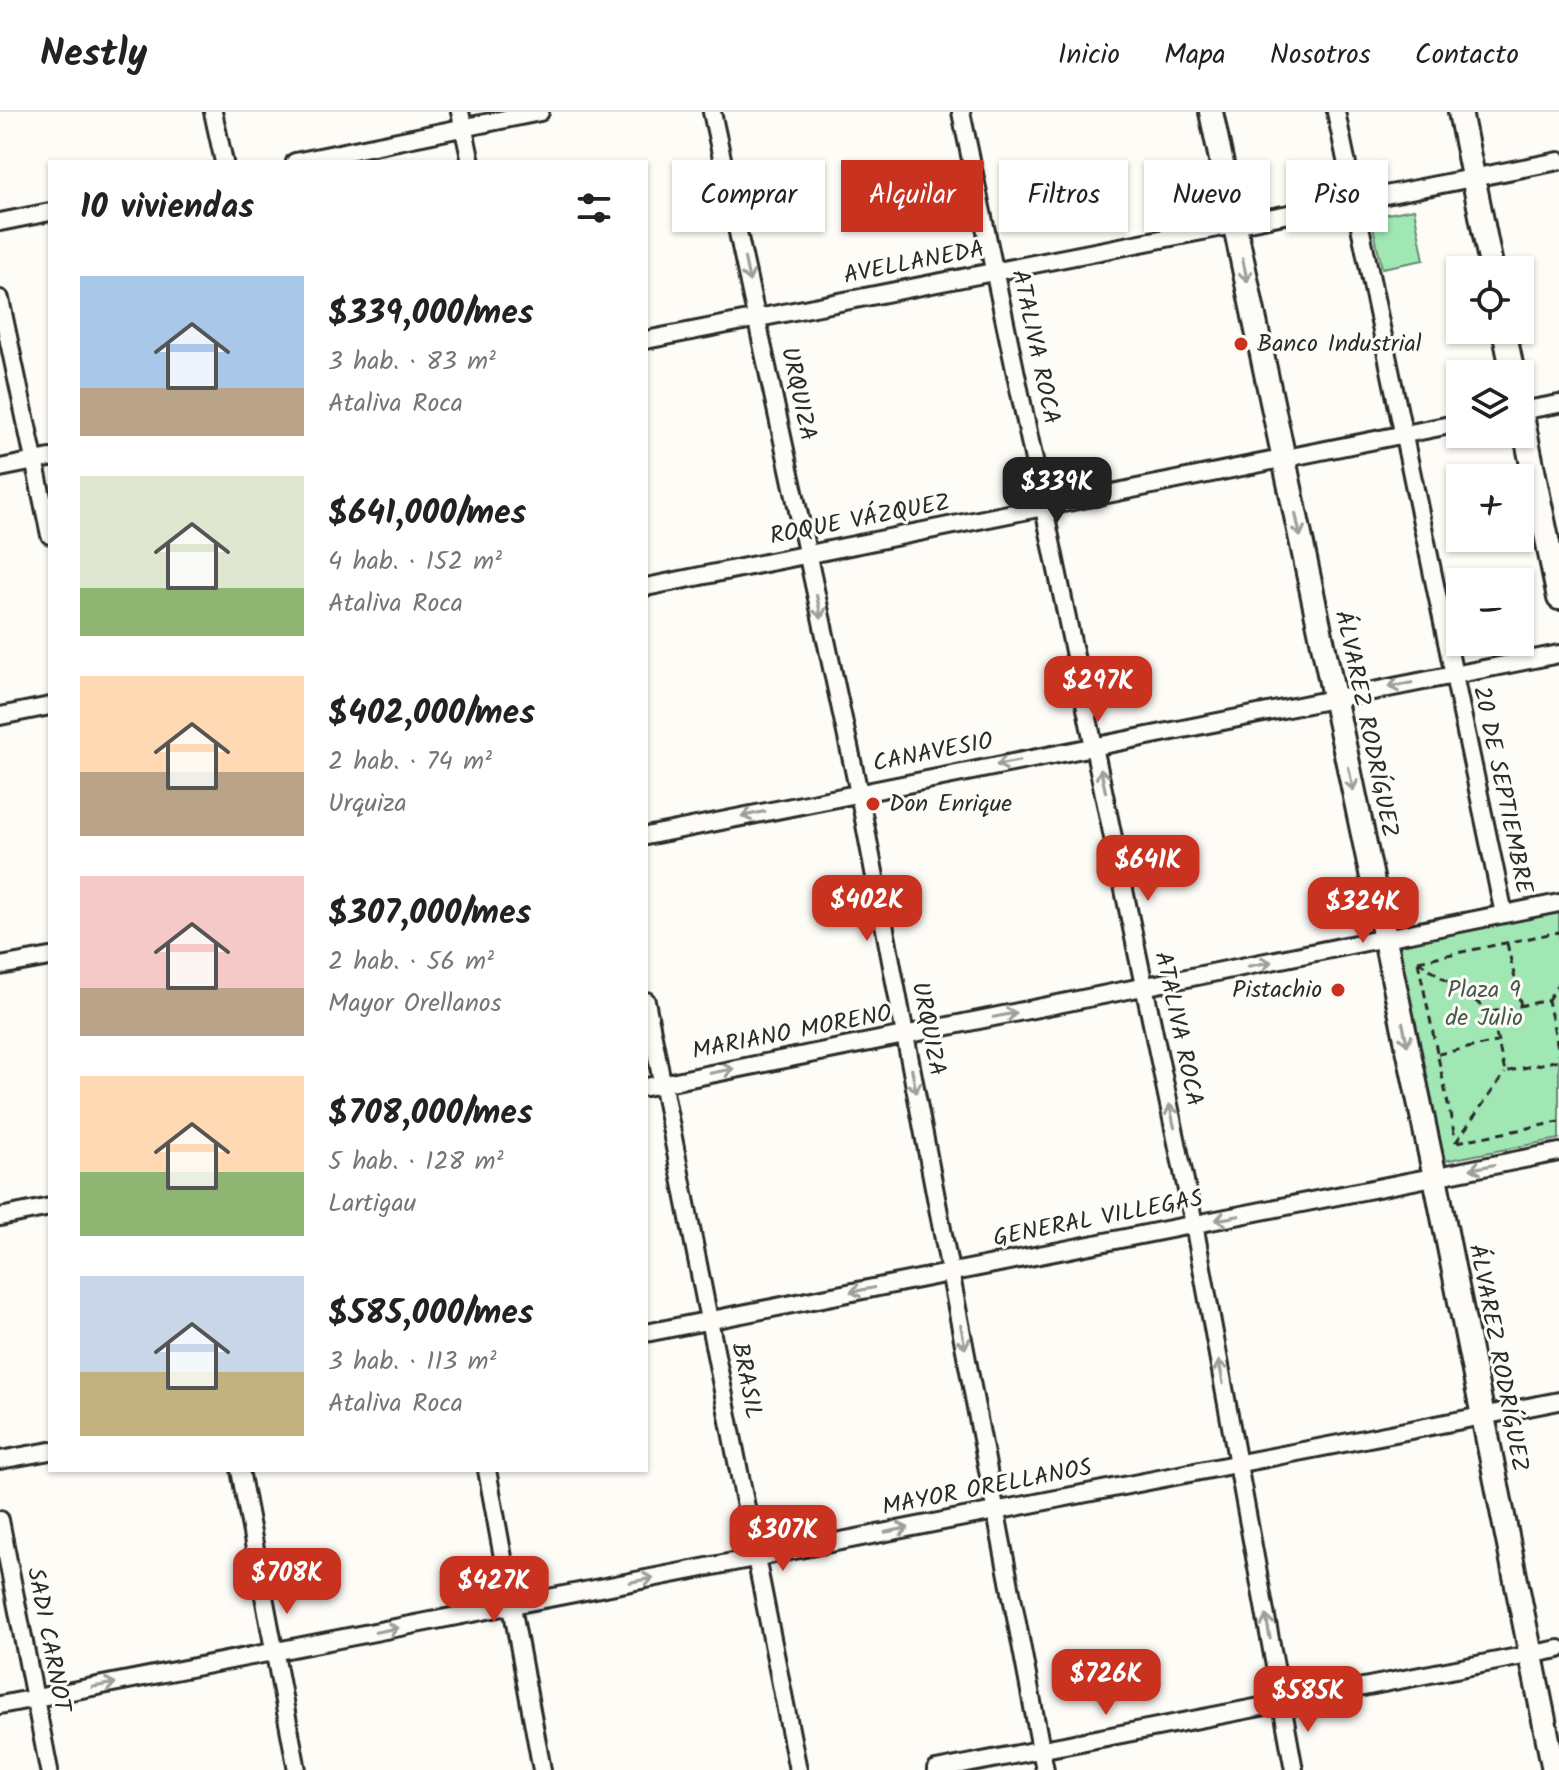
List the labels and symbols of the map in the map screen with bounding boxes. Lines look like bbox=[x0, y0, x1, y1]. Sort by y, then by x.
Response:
street label: AVELLANEDA bbox=[840, 230, 988, 296]
one-way arrow bbox=[740, 257, 755, 283]
one-way arrow bbox=[1238, 257, 1253, 283]
street label: ATALIVA ROCA bbox=[1000, 266, 1070, 428]
place label: Banco Industrial bbox=[1257, 325, 1422, 364]
marker: Banco Industrial bbox=[1232, 335, 1250, 353]
street label: URQUIZA bbox=[769, 343, 827, 445]
pin: $339K bbox=[1001, 457, 1113, 525]
street label: ROQUE VÁZQUEZ bbox=[766, 483, 954, 557]
one-way arrow bbox=[1291, 512, 1306, 537]
one-way arrow bbox=[812, 593, 827, 619]
street label: ÁLVAREZ RODRÍGUEZ bbox=[1323, 607, 1409, 841]
pin: $297K bbox=[1042, 656, 1154, 724]
one-way arrow bbox=[1388, 679, 1413, 694]
street label: 20 DE SEPTIEMBRE bbox=[1461, 683, 1543, 898]
street label: CANAVESIO bbox=[870, 722, 997, 784]
one-way arrow bbox=[995, 756, 1021, 771]
one-way arrow bbox=[1345, 766, 1360, 792]
one-way arrow bbox=[1094, 767, 1109, 793]
place label: Don Enrique bbox=[889, 785, 1012, 824]
marker: Don Enrique bbox=[864, 795, 882, 813]
one-way arrow bbox=[740, 808, 766, 823]
pin: $641K bbox=[1092, 835, 1204, 903]
pin: $402K bbox=[811, 875, 923, 943]
pin: $324K bbox=[1307, 877, 1419, 945]
street label: ATALIVA ROCA bbox=[1143, 948, 1213, 1110]
one-way arrow bbox=[1246, 955, 1272, 970]
place label: Pistachio bbox=[1232, 971, 1322, 1010]
park label: Plaza 9 de Julio bbox=[1445, 971, 1523, 1038]
street label: URQUIZA bbox=[900, 979, 956, 1079]
marker: Pistachio bbox=[1329, 981, 1347, 999]
street label: MARIANO MORENO bbox=[689, 994, 896, 1071]
one-way arrow bbox=[992, 1007, 1017, 1022]
one-way arrow bbox=[1398, 1021, 1413, 1046]
one-way arrow bbox=[709, 1063, 735, 1078]
one-way arrow bbox=[907, 1068, 922, 1093]
one-way arrow bbox=[1164, 1104, 1179, 1130]
one-way arrow bbox=[1470, 1161, 1496, 1176]
street label: GENERAL VILLEGAS bbox=[990, 1180, 1206, 1258]
one-way arrow bbox=[1215, 1211, 1241, 1226]
street label: ÁLVAREZ RODRÍGUEZ bbox=[1457, 1241, 1539, 1475]
one-way arrow bbox=[850, 1283, 876, 1298]
one-way arrow bbox=[956, 1323, 971, 1349]
street label: BRASIL bbox=[719, 1339, 773, 1423]
one-way arrow bbox=[1213, 1359, 1228, 1385]
street label: MAYOR ORELLANOS bbox=[879, 1448, 1095, 1527]
pin: $307K bbox=[727, 1505, 839, 1573]
one-way arrow bbox=[884, 1522, 909, 1537]
pin: $708K bbox=[231, 1548, 343, 1616]
pin: $427K bbox=[438, 1556, 550, 1624]
street label: SADI CARNOT bbox=[15, 1564, 82, 1718]
one-way arrow bbox=[629, 1571, 654, 1586]
one-way arrow bbox=[1260, 1615, 1275, 1641]
one-way arrow bbox=[373, 1621, 399, 1636]
pin: $726K bbox=[1050, 1649, 1162, 1717]
pin: $585K bbox=[1252, 1666, 1364, 1734]
one-way arrow bbox=[91, 1676, 116, 1691]

